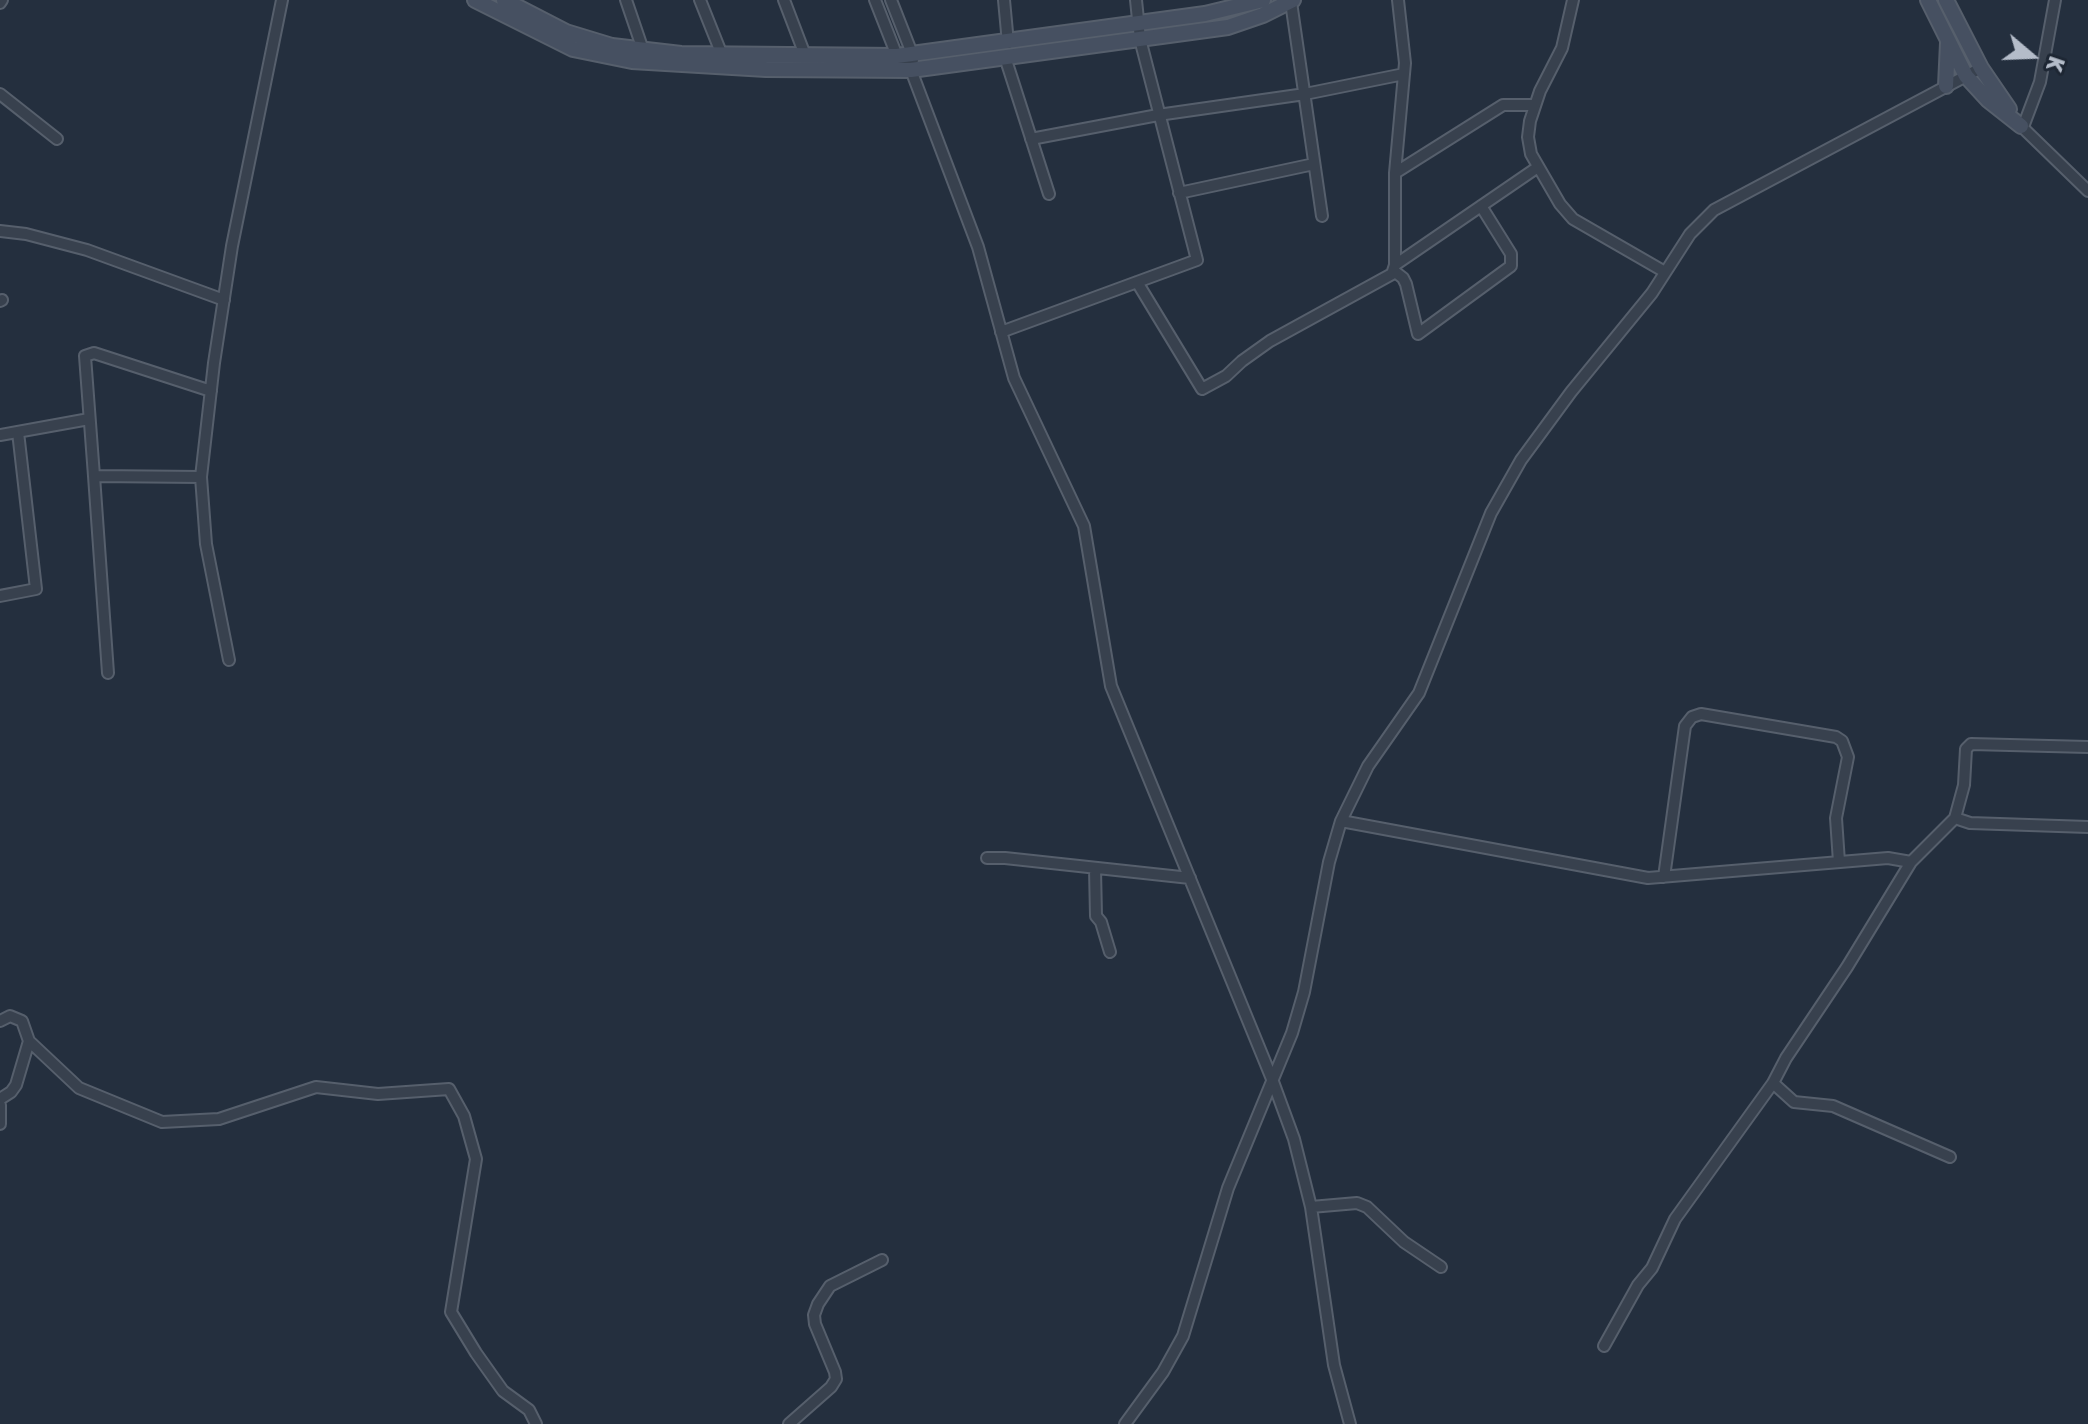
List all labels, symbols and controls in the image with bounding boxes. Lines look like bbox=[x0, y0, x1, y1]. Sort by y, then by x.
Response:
north arrow bbox=[1992, 16, 2072, 96]
text: K bbox=[2040, 53, 2070, 75]

